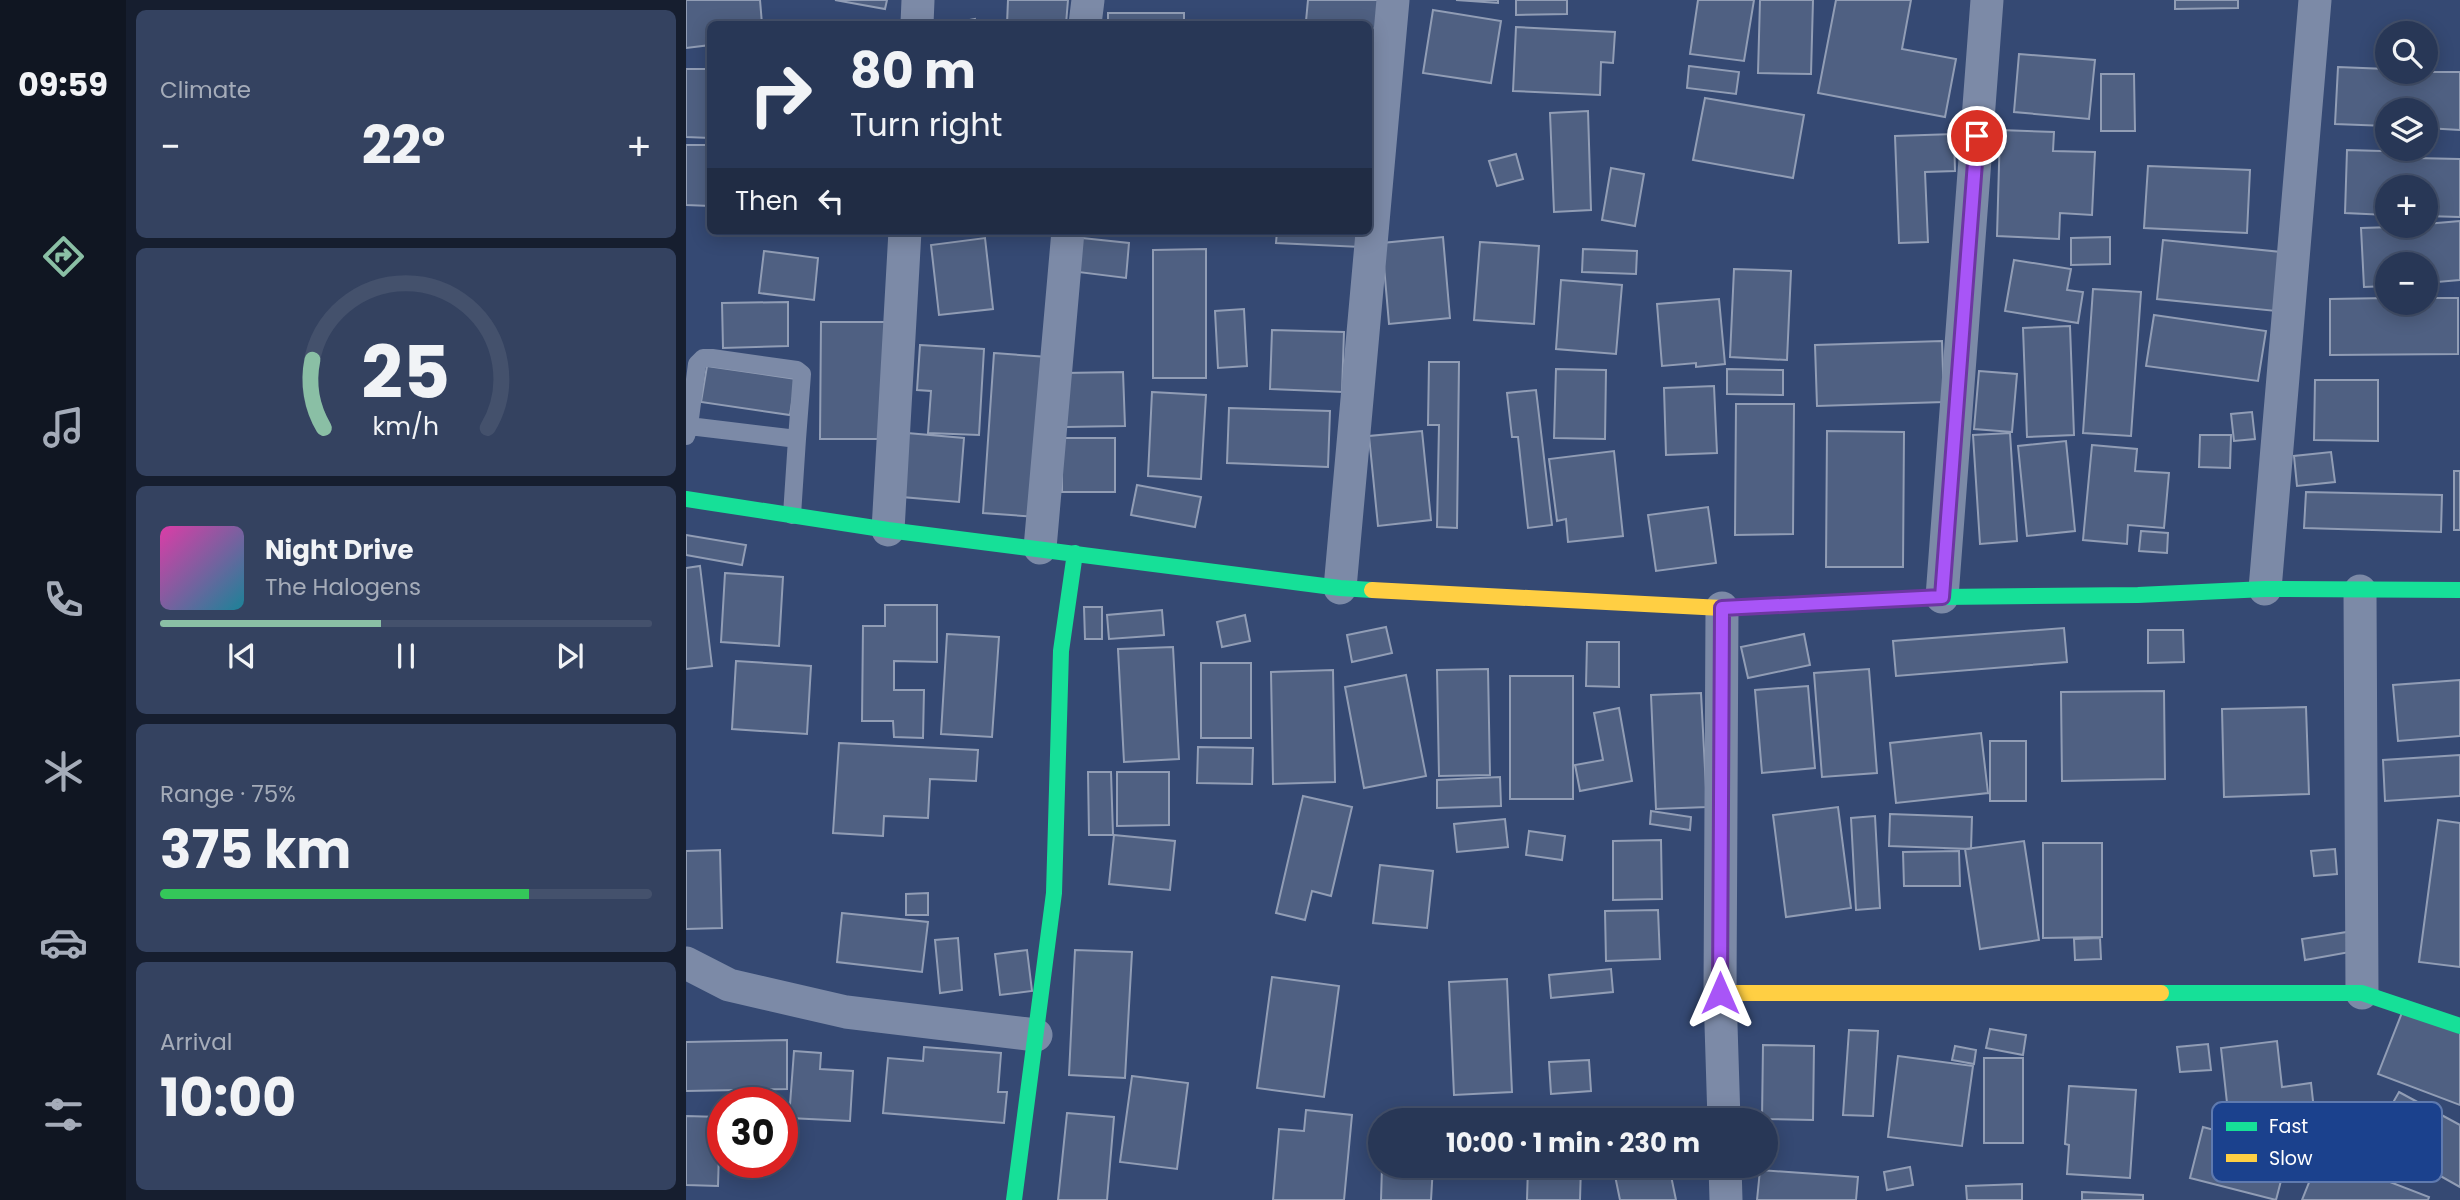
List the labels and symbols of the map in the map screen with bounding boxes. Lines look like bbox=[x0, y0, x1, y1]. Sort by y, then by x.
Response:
pin bbox=[1947, 106, 2007, 166]
position arrow bbox=[1683, 956, 1757, 1030]
speed limit sign: 30 bbox=[707, 1087, 798, 1178]
legend bbox=[2212, 1102, 2442, 1182]
text: Fast bbox=[2269, 1113, 2308, 1140]
text: Slow bbox=[2269, 1145, 2313, 1172]

